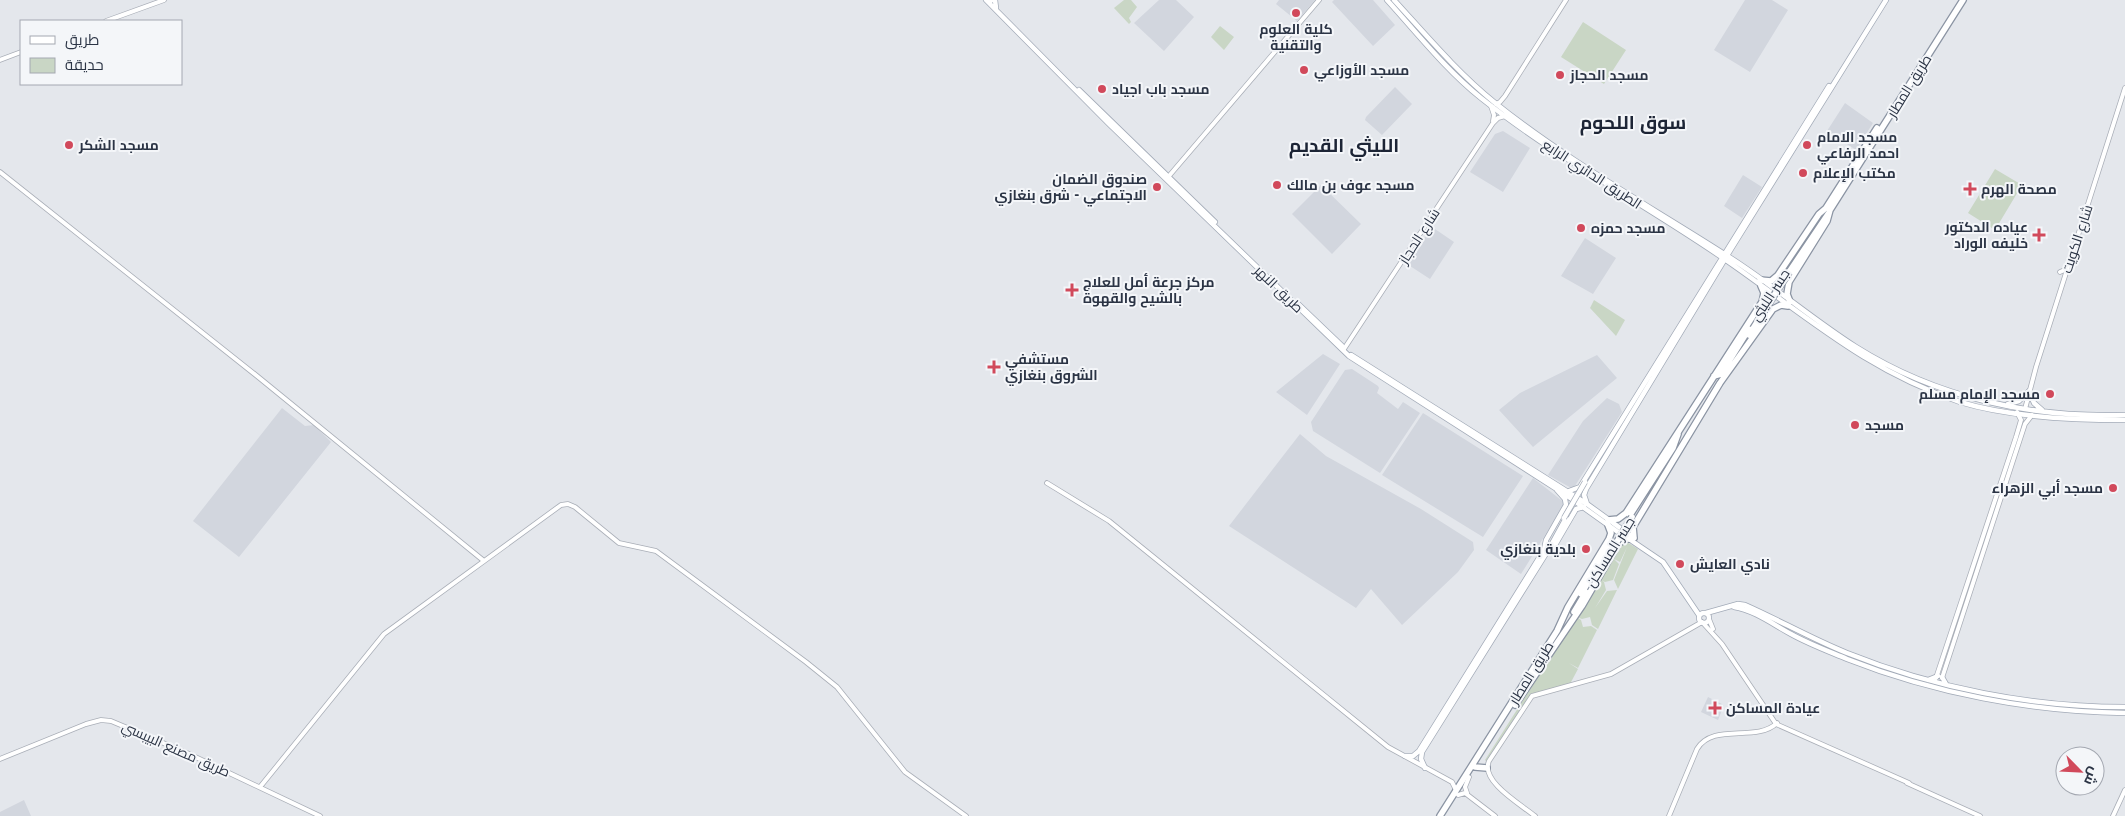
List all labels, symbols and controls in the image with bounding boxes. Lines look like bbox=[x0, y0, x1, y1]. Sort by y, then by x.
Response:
marker: كلية العلوم والتقنية bbox=[1290, 7, 1302, 19]
legend bbox=[20, 20, 182, 85]
place label: كلية العلوم والتقنية bbox=[1259, 20, 1333, 54]
text: طريق bbox=[65, 30, 99, 50]
street label: طريق المطار bbox=[1882, 51, 1935, 122]
text: حديقة bbox=[65, 55, 104, 74]
place label: مسجد الأوزاعي bbox=[1314, 61, 1409, 82]
marker: مسجد الأوزاعي bbox=[1298, 64, 1310, 76]
place label: مسجد الحجاز bbox=[1569, 66, 1648, 84]
marker: مسجد الحجاز bbox=[1554, 69, 1566, 81]
place label: مسجد باب اجياد bbox=[1112, 80, 1210, 98]
marker: مسجد باب اجياد bbox=[1096, 83, 1108, 95]
district label: سوق اللحوم bbox=[1580, 110, 1686, 136]
place label: مسجد الامام احمد الرفاعي bbox=[1817, 128, 1899, 165]
district label: الليثي القديم bbox=[1289, 133, 1399, 161]
street label: الطريق الدائري الرابع bbox=[1537, 135, 1645, 215]
place label: مسجد الشكر bbox=[78, 136, 159, 154]
marker: مسجد الشكر bbox=[63, 139, 75, 151]
marker: مسجد الامام احمد الرفاعي bbox=[1801, 139, 1813, 151]
place label: مكتب الإعلام bbox=[1813, 164, 1896, 183]
marker: مكتب الإعلام bbox=[1797, 167, 1809, 179]
place label: صندوق الضمان الاجتماعي - شرق بنغازي bbox=[995, 170, 1147, 207]
place label: مسجد عوف بن مالك bbox=[1287, 176, 1415, 194]
marker: مسجد عوف بن مالك bbox=[1271, 179, 1283, 191]
place label: مصحة الهرم bbox=[1981, 180, 2057, 199]
marker: صندوق الضمان الاجتماعي - شرق بنغازي bbox=[1151, 181, 1163, 193]
marker: مصحة الهرم bbox=[1963, 182, 1977, 196]
street label: شارع الكويت bbox=[2057, 202, 2097, 276]
street label: شارع الحجاز bbox=[1394, 205, 1444, 268]
place label: عياده الدكتور خليفه الوراد bbox=[1944, 218, 2028, 252]
place label: مسجد حمزه bbox=[1591, 219, 1666, 237]
marker: مسجد حمزه bbox=[1575, 222, 1587, 234]
marker: عياده الدكتور خليفه الوراد bbox=[2032, 228, 2046, 242]
street label: طريق النهر bbox=[1250, 261, 1307, 317]
street label: جسر الليثي bbox=[1746, 265, 1796, 326]
place label: مركز جرعة أمل للعلاج بالشيح والقهوة bbox=[1083, 273, 1215, 308]
marker: مركز جرعة أمل للعلاج بالشيح والقهوة bbox=[1065, 283, 1079, 297]
place label: مستشفي الشروق بنغازي bbox=[1005, 350, 1098, 386]
marker: مستشفي الشروق بنغازي bbox=[987, 360, 1001, 374]
place label: مسجد الإمام مسلم bbox=[1919, 385, 2040, 404]
marker: مسجد الإمام مسلم bbox=[2044, 388, 2056, 400]
place label: مسجد bbox=[1865, 416, 1904, 434]
marker: مسجد bbox=[1849, 419, 1861, 431]
place label: مسجد أبي الزهراء bbox=[1992, 479, 2103, 500]
marker: مسجد أبي الزهراء bbox=[2107, 482, 2119, 494]
street label: جسر المساكن bbox=[1581, 514, 1639, 590]
place label: بلدية بنغازي bbox=[1500, 540, 1576, 560]
marker: بلدية بنغازي bbox=[1580, 543, 1592, 555]
place label: نادي العايش bbox=[1690, 555, 1770, 575]
marker: نادي العايش bbox=[1674, 558, 1686, 570]
street label: طريق المطار bbox=[1504, 638, 1557, 709]
place label: عيادة المساكن bbox=[1726, 699, 1820, 717]
marker: عيادة المساكن bbox=[1708, 701, 1722, 715]
street label: طريق مصنع البيبسي bbox=[118, 717, 233, 783]
north arrow bbox=[2055, 746, 2105, 796]
text: ش bbox=[2080, 764, 2104, 788]

